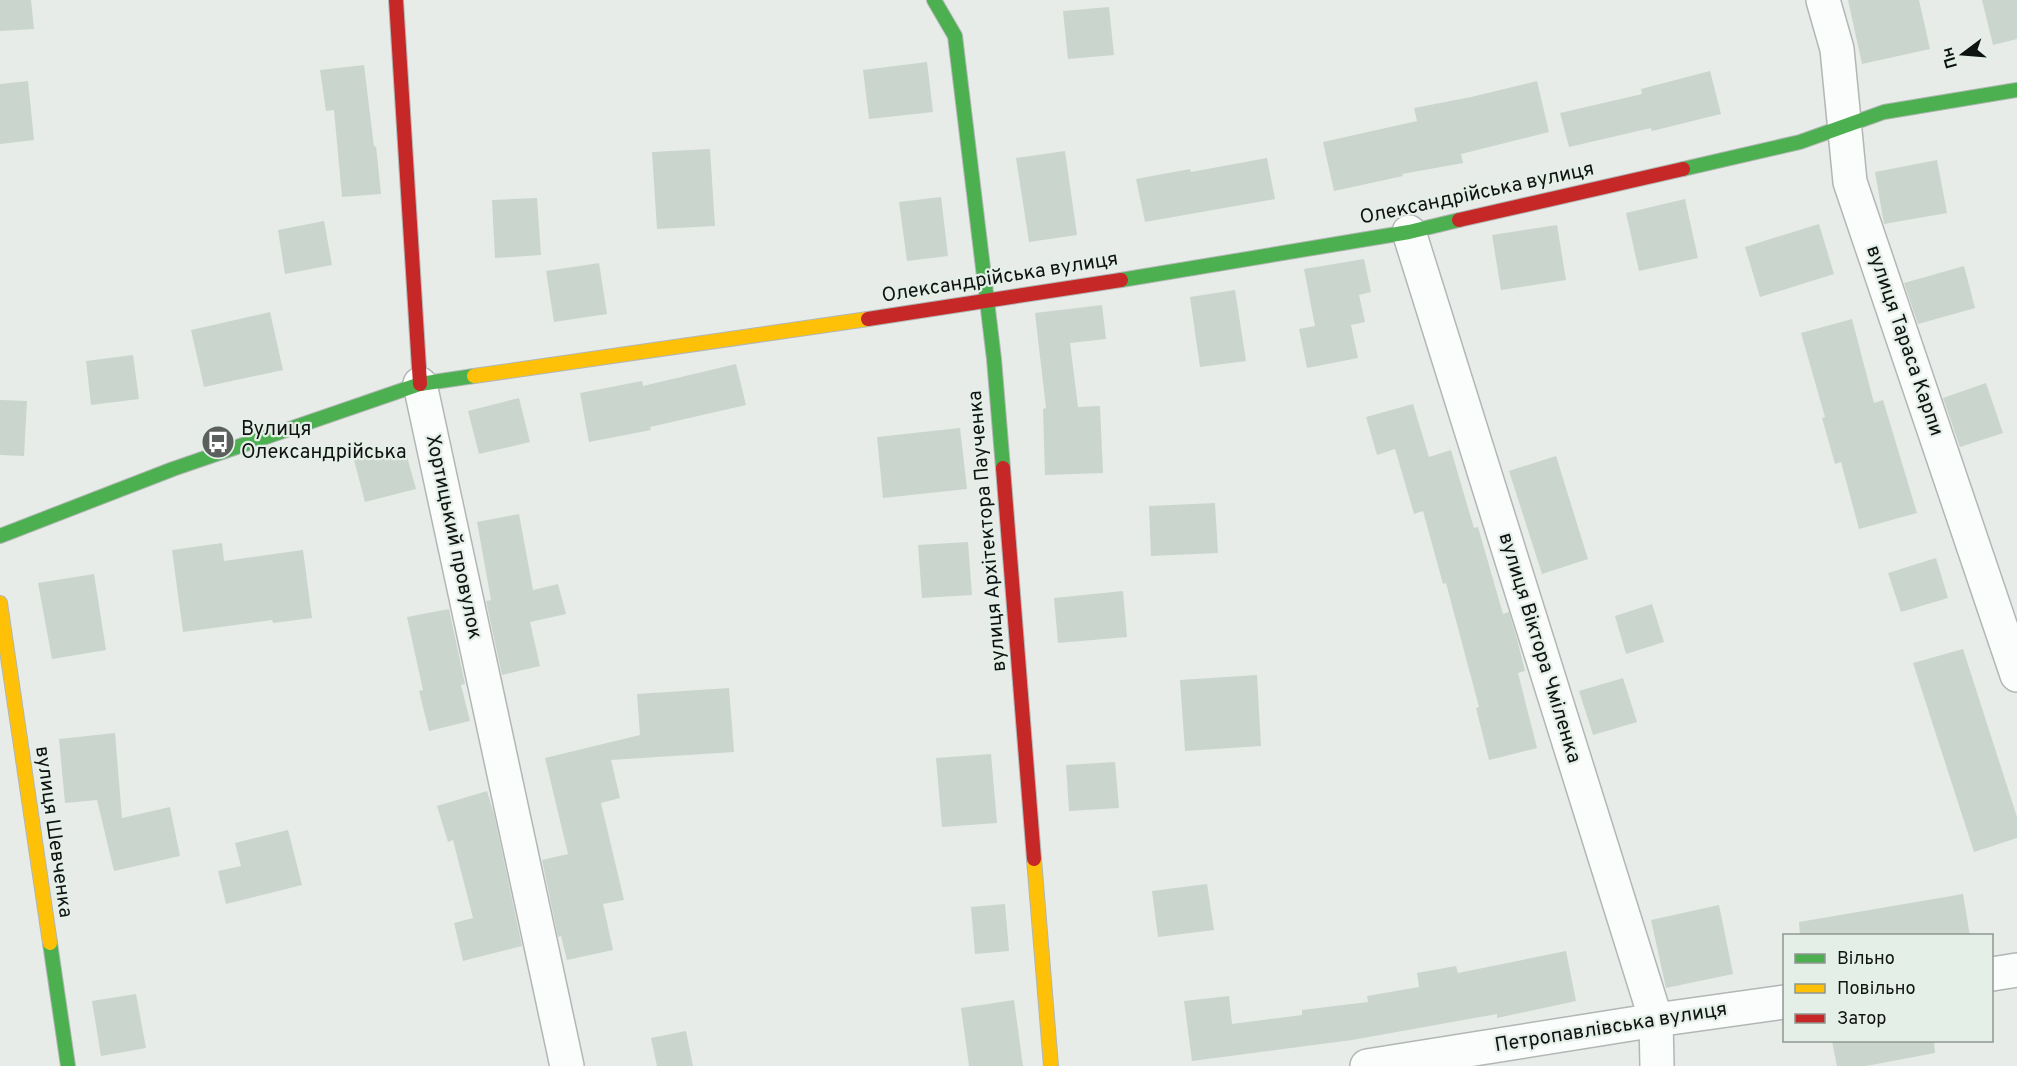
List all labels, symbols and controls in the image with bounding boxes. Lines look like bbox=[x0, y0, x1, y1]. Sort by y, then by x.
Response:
north arrow bbox=[1933, 24, 1993, 84]
text: Пн bbox=[1938, 44, 1963, 71]
street label: Олександрійська вулиця bbox=[1357, 156, 1597, 232]
street label: вулиця Тараса Карпи bbox=[1859, 242, 1949, 440]
street label: Олександрійська вулиця bbox=[880, 246, 1120, 310]
street label: вулиця Архітектора Паученка bbox=[963, 389, 1013, 673]
place label: Вулиця Олександрійська bbox=[241, 417, 406, 466]
bus stop icon: Вулиця Олександрійська bbox=[200, 424, 236, 460]
street label: Хортицький провулок bbox=[419, 432, 487, 642]
street label: вулиця Віктора Чміленка bbox=[1492, 530, 1586, 766]
street label: вулиця Шевченка bbox=[28, 745, 78, 919]
legend bbox=[1783, 934, 1993, 1042]
text: Вільно bbox=[1837, 948, 1895, 971]
text: Повільно bbox=[1837, 978, 1916, 1001]
street label: Петропавлівська вулиця bbox=[1493, 997, 1729, 1059]
text: Затор bbox=[1837, 1008, 1886, 1031]

